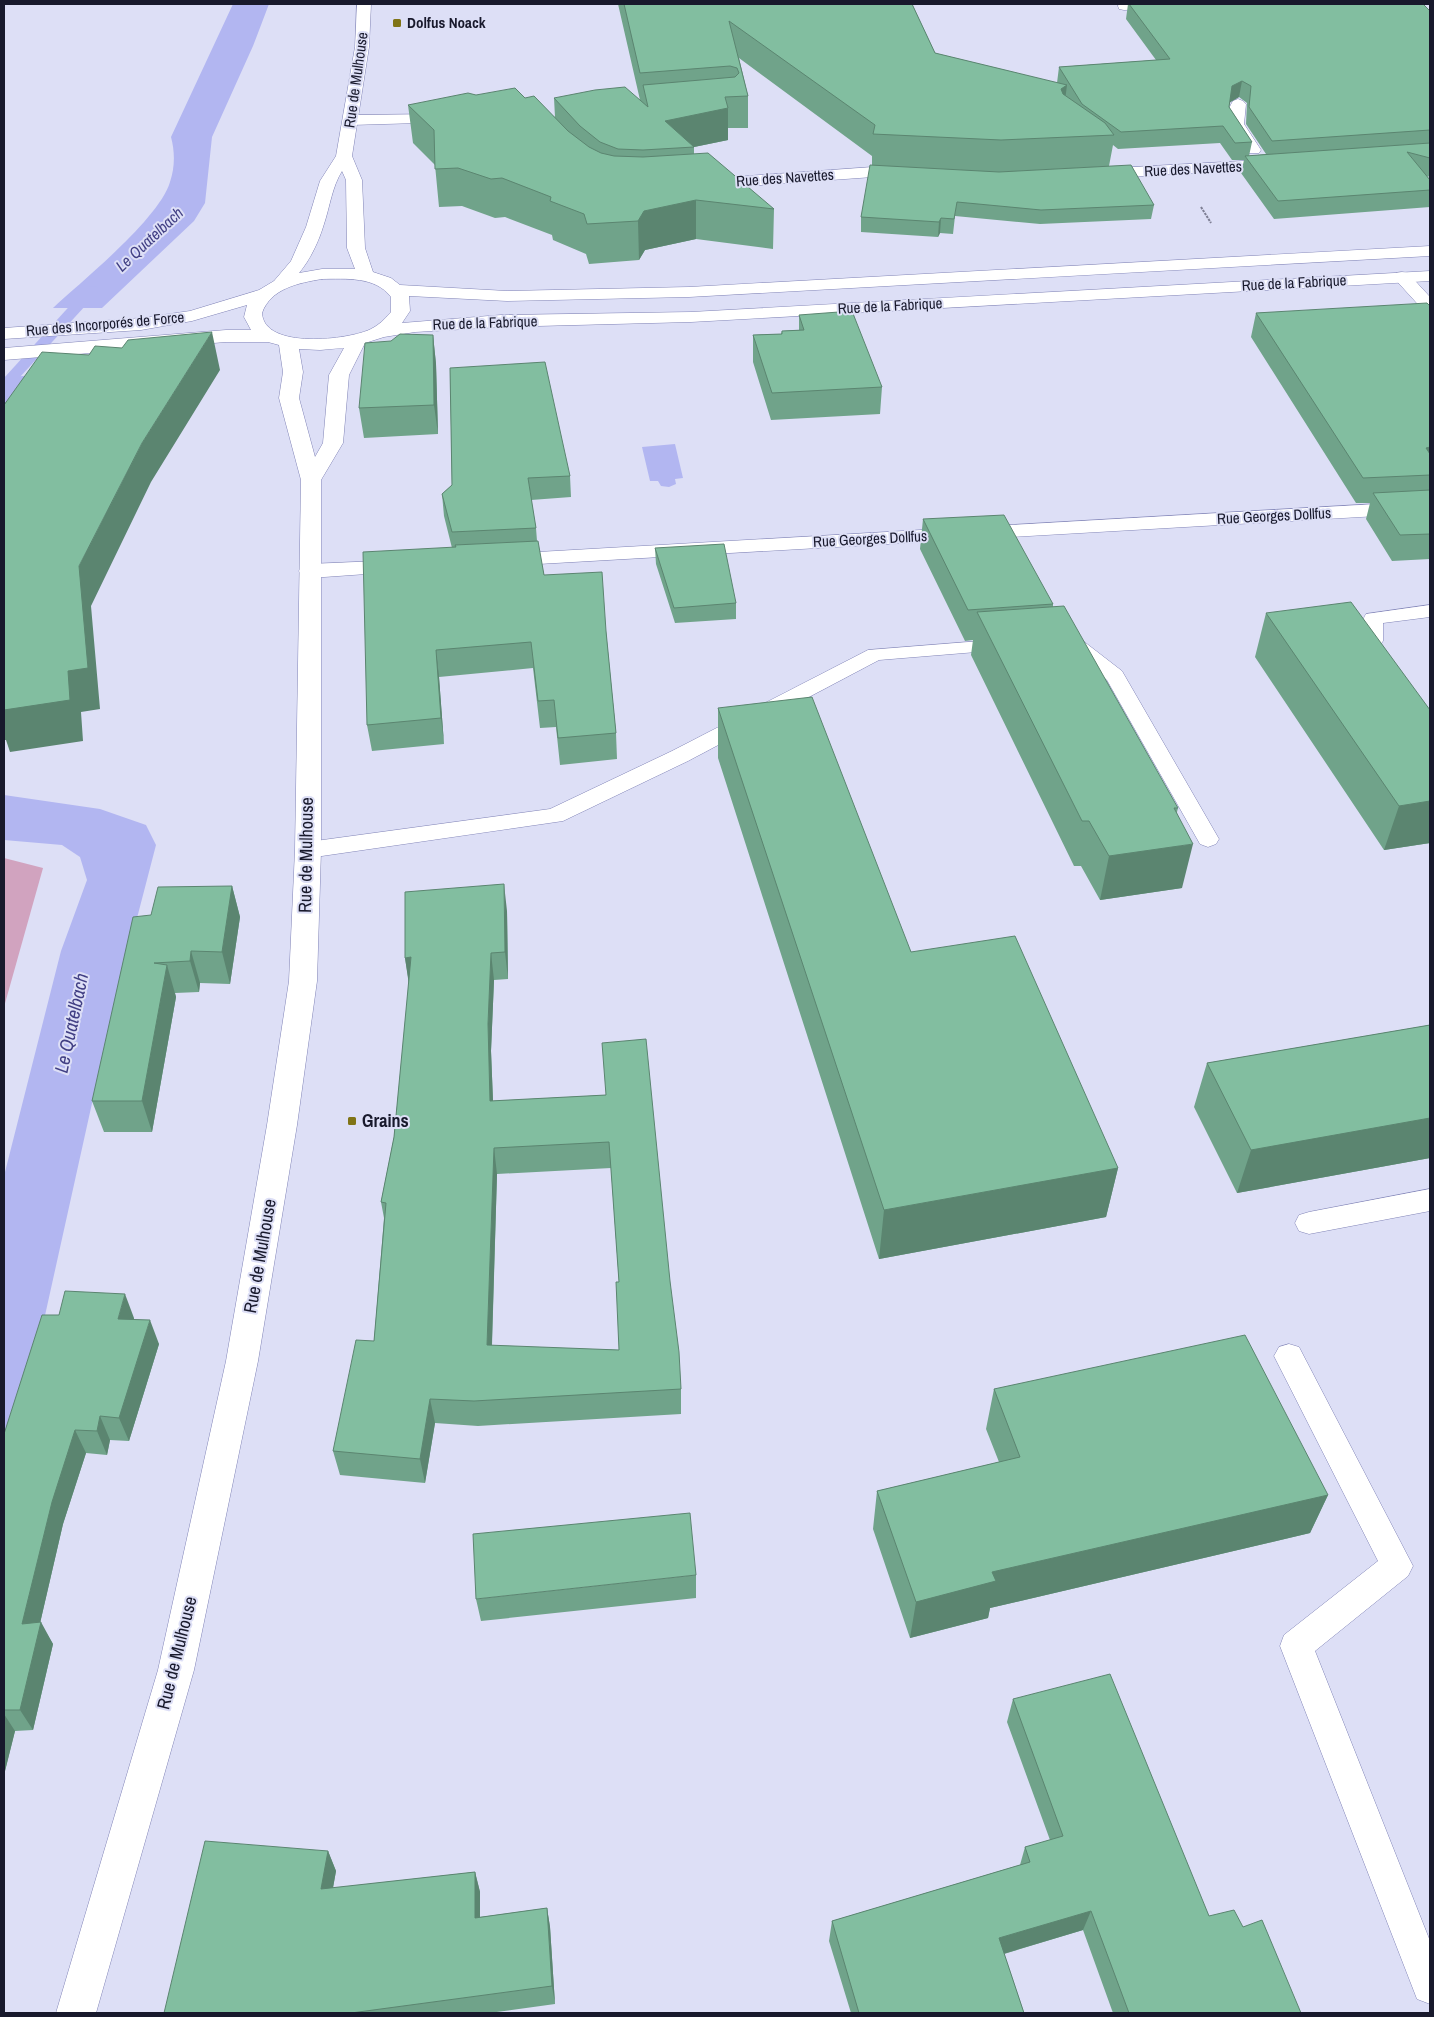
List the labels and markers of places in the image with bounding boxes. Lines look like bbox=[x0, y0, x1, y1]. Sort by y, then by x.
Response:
place label: Dolfus Noack bbox=[407, 12, 486, 33]
marker: Dolfus Noack bbox=[391, 17, 403, 29]
place label: Grains bbox=[362, 1108, 409, 1133]
marker: Grains bbox=[346, 1115, 358, 1127]

